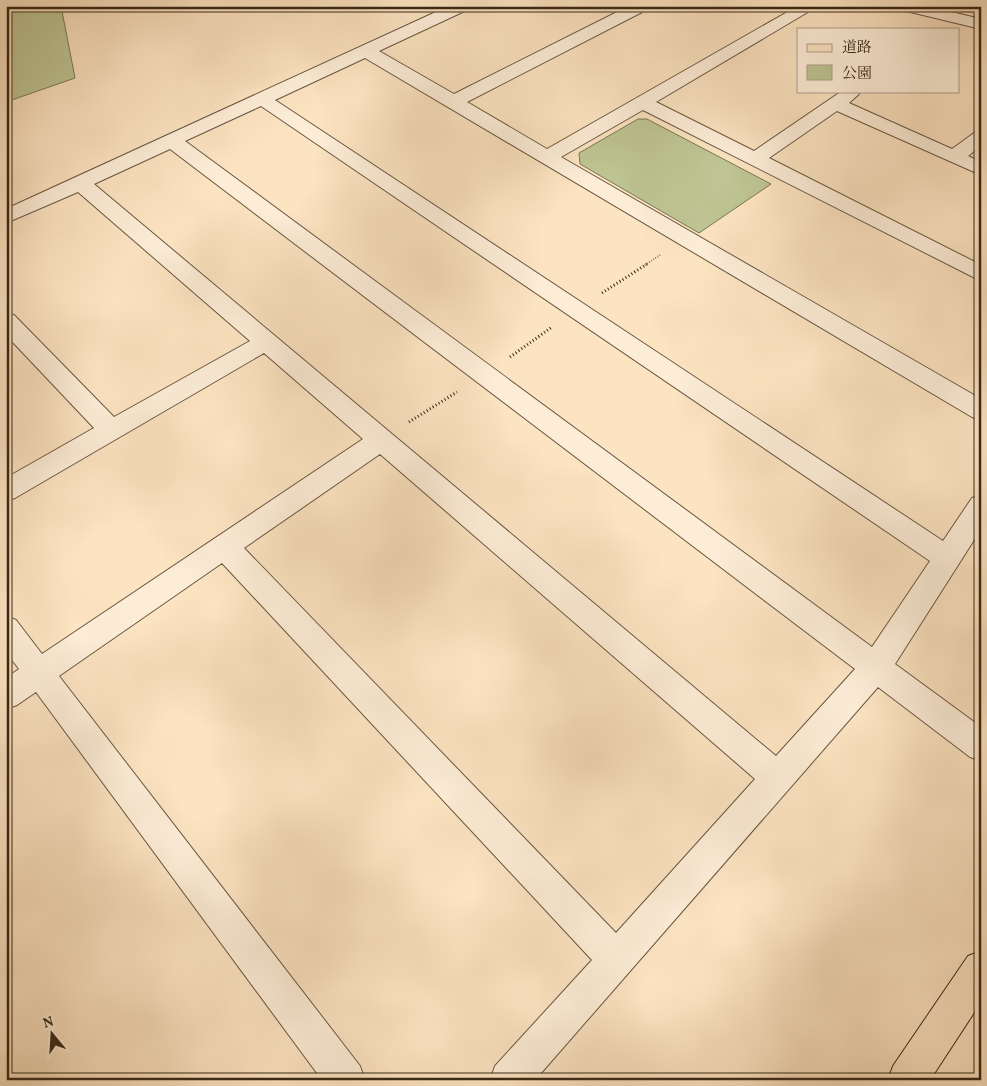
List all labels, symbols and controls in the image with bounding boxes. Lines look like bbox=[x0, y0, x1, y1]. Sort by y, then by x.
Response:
legend bbox=[797, 28, 960, 92]
text: 道路 bbox=[842, 38, 872, 59]
text: 公園 bbox=[842, 64, 872, 85]
north arrow bbox=[28, 1008, 78, 1058]
text: N bbox=[41, 1012, 56, 1034]

